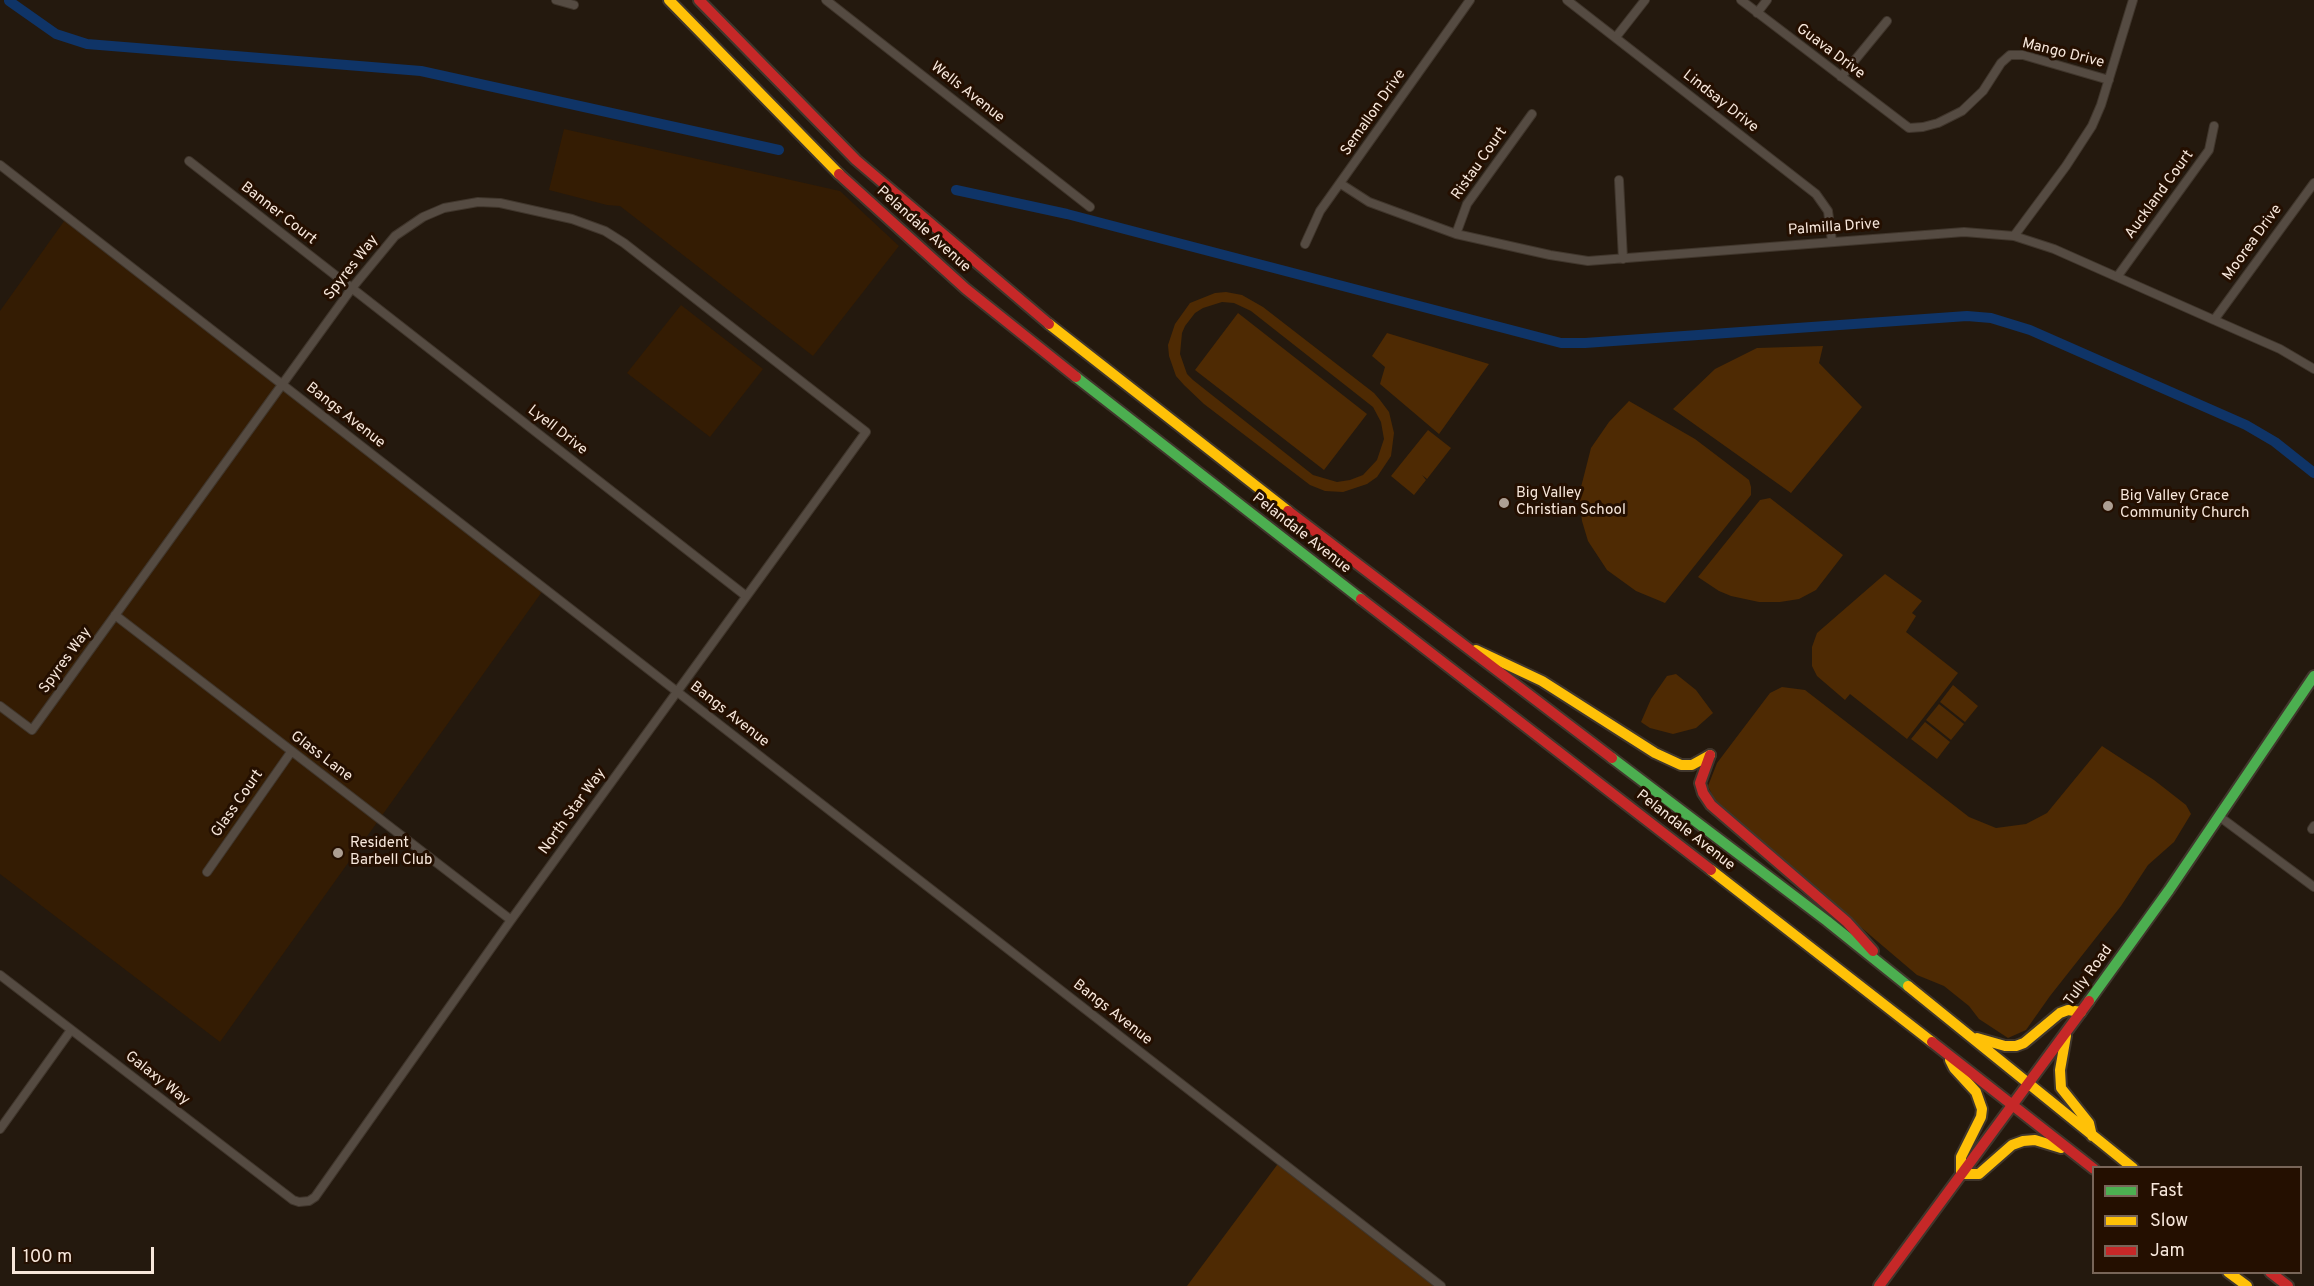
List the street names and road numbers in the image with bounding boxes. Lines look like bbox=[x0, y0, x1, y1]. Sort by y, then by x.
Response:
street label: Guava Drive bbox=[1792, 20, 1868, 84]
street label: Mango Drive bbox=[2020, 35, 2106, 73]
street label: Wells Avenue bbox=[926, 59, 1008, 127]
street label: Semallon Drive bbox=[1338, 66, 1410, 160]
street label: Lindsay Drive bbox=[1679, 67, 1761, 137]
street label: Ristau Court bbox=[1448, 124, 1512, 204]
street label: Auckland Court bbox=[2122, 147, 2198, 243]
street label: Banner Court bbox=[236, 179, 320, 249]
street label: Pelandale Avenue bbox=[872, 183, 974, 277]
street label: Moorea Drive bbox=[2219, 202, 2287, 284]
street label: Palmilla Drive bbox=[1787, 216, 1881, 240]
street label: Spyres Way bbox=[321, 232, 383, 304]
street label: Bangs Avenue bbox=[302, 379, 388, 453]
street label: Lyell Drive bbox=[524, 402, 590, 460]
street label: Pelandale Avenue bbox=[1248, 490, 1354, 578]
street label: Spyres Way bbox=[36, 624, 96, 698]
street label: Bangs Avenue bbox=[686, 678, 772, 752]
street label: Glass Lane bbox=[286, 728, 356, 786]
street label: North Star Way bbox=[536, 765, 610, 859]
street label: Glass Court bbox=[208, 767, 268, 841]
street label: Pelandale Avenue bbox=[1632, 787, 1738, 875]
street label: Tully Road bbox=[2061, 942, 2117, 1010]
street label: Bangs Avenue bbox=[1069, 976, 1155, 1050]
street label: Galaxy Way bbox=[121, 1048, 193, 1110]

